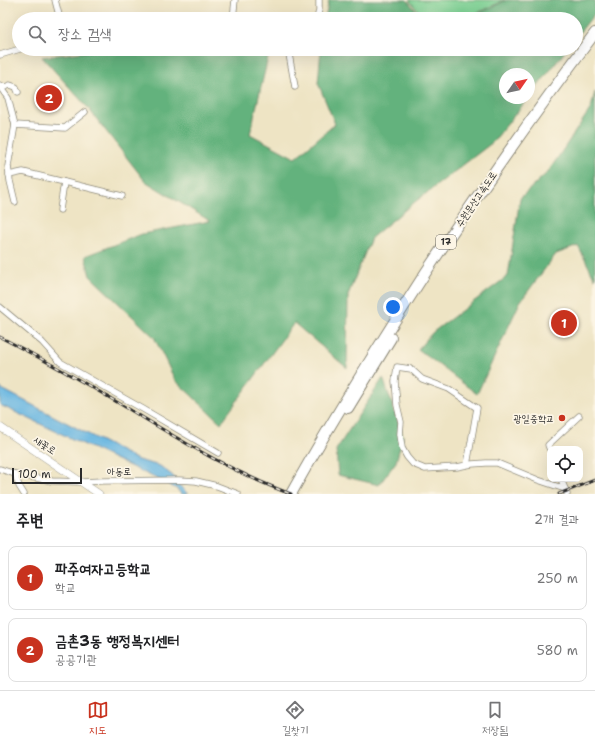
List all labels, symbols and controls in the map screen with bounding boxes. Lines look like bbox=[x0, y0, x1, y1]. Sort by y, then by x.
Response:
search box bbox=[12, 12, 583, 56]
icon: search bbox=[26, 23, 48, 45]
text: 장소 검색 bbox=[58, 24, 111, 44]
north arrow bbox=[499, 68, 535, 104]
pin: 2 bbox=[36, 83, 62, 113]
street label: 수원문산고속도로 bbox=[453, 169, 499, 229]
road number: 17 bbox=[436, 235, 456, 249]
your location bbox=[383, 297, 403, 317]
pin: 1 bbox=[551, 308, 577, 338]
place label: 광일중학교 bbox=[514, 412, 554, 425]
marker: 광일중학교 bbox=[557, 413, 567, 423]
street label: 새꽃로 bbox=[31, 433, 59, 457]
map controls bbox=[547, 446, 583, 482]
button: locate bbox=[547, 446, 583, 482]
street label: 아동로 bbox=[107, 465, 131, 478]
scale bar bbox=[12, 466, 82, 485]
text: 100 m bbox=[18, 467, 51, 482]
text: 주변 bbox=[16, 509, 43, 531]
text: 2개 결과 bbox=[534, 511, 579, 528]
text: 파주여자고등학교 bbox=[55, 559, 152, 579]
text: 1 bbox=[27, 570, 33, 587]
text: 250 m bbox=[537, 570, 578, 587]
text: 학교 bbox=[55, 579, 76, 596]
text: 금촌3동 행정복지센터 bbox=[55, 631, 179, 651]
text: 2 bbox=[25, 642, 35, 659]
text: 580 m bbox=[537, 642, 578, 659]
text: 공공기관 bbox=[55, 651, 97, 668]
tab: 지도 bbox=[87, 699, 109, 738]
tab: 길찾기 bbox=[282, 699, 308, 738]
tab: 저장됨 bbox=[482, 699, 508, 738]

